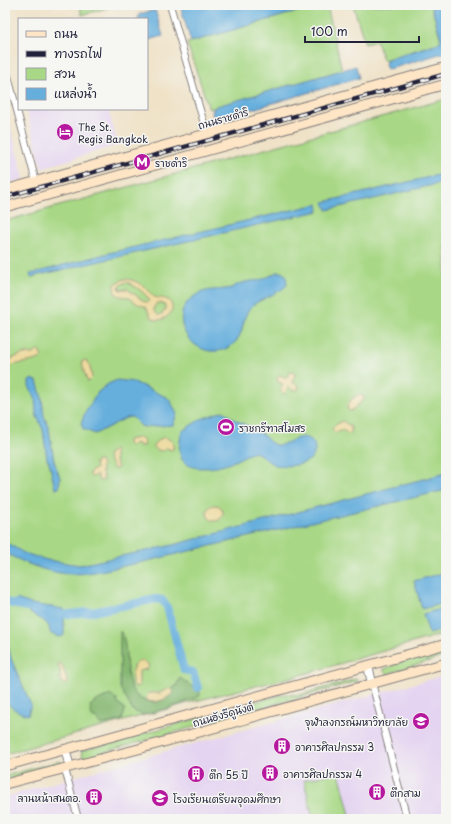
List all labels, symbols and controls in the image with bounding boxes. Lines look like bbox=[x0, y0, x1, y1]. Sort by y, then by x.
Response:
legend bbox=[18, 18, 148, 110]
scale bar bbox=[305, 18, 419, 44]
text: 100 m bbox=[311, 22, 348, 40]
text: ถนน bbox=[54, 24, 78, 42]
text: ทางรถไฟ bbox=[54, 44, 102, 62]
text: สวน bbox=[54, 64, 75, 82]
text: แหล่งน้ำ bbox=[54, 83, 97, 102]
street label: ถนนราชดำริ bbox=[196, 104, 250, 132]
place label: The St. Regis Bangkok bbox=[78, 119, 148, 146]
hotel icon: The St. Regis Bangkok bbox=[55, 122, 75, 142]
metro station icon: ราชดำริ bbox=[132, 152, 152, 172]
place label: ราชดำริ bbox=[155, 155, 188, 170]
sports icon: ราชกรีฑาสโมสร bbox=[216, 417, 236, 437]
place label: ราชกรีฑาสโมสร bbox=[239, 420, 306, 435]
street label: ถนนอังรีดูนังต์ bbox=[191, 698, 256, 731]
school or university icon: จุฬาลงกรณ์มหาวิทยาลัย bbox=[411, 711, 431, 731]
place label: จุฬาลงกรณ์มหาวิทยาลัย bbox=[304, 714, 408, 731]
building icon: อาคารศิลปกรรม 3 bbox=[272, 736, 292, 756]
place label: อาคารศิลปกรรม 3 bbox=[295, 739, 374, 754]
building icon: อาคารศิลปกรรม 4 bbox=[260, 763, 280, 783]
building icon: ตึก 55 ปี bbox=[186, 764, 206, 784]
place label: อาคารศิลปกรรม 4 bbox=[283, 766, 363, 781]
place label: ตึก 55 ปี bbox=[209, 767, 248, 782]
building icon: ตึกสาม bbox=[367, 782, 387, 802]
place label: ตึกสาม bbox=[390, 785, 421, 800]
building icon: ลานหน้าสนตอ. bbox=[84, 787, 104, 807]
school or university icon: โรงเรียนเตรียมอุดมศึกษา bbox=[150, 788, 170, 808]
place label: ลานหน้าสนตอ. bbox=[18, 790, 81, 805]
place label: โรงเรียนเตรียมอุดมศึกษา bbox=[173, 791, 281, 808]

